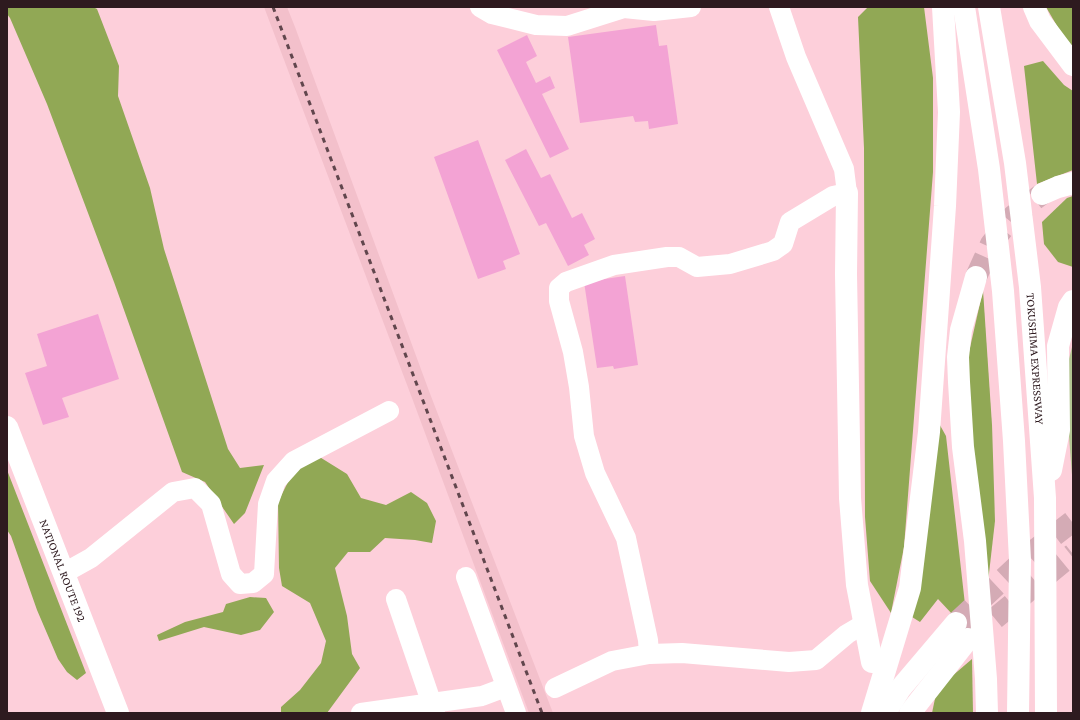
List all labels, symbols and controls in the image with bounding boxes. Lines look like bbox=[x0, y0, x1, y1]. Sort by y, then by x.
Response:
street label: TOKUSHIMA EXPRESSWAY bbox=[1023, 292, 1047, 426]
street label: NATIONAL ROUTE 192 bbox=[37, 517, 89, 624]

